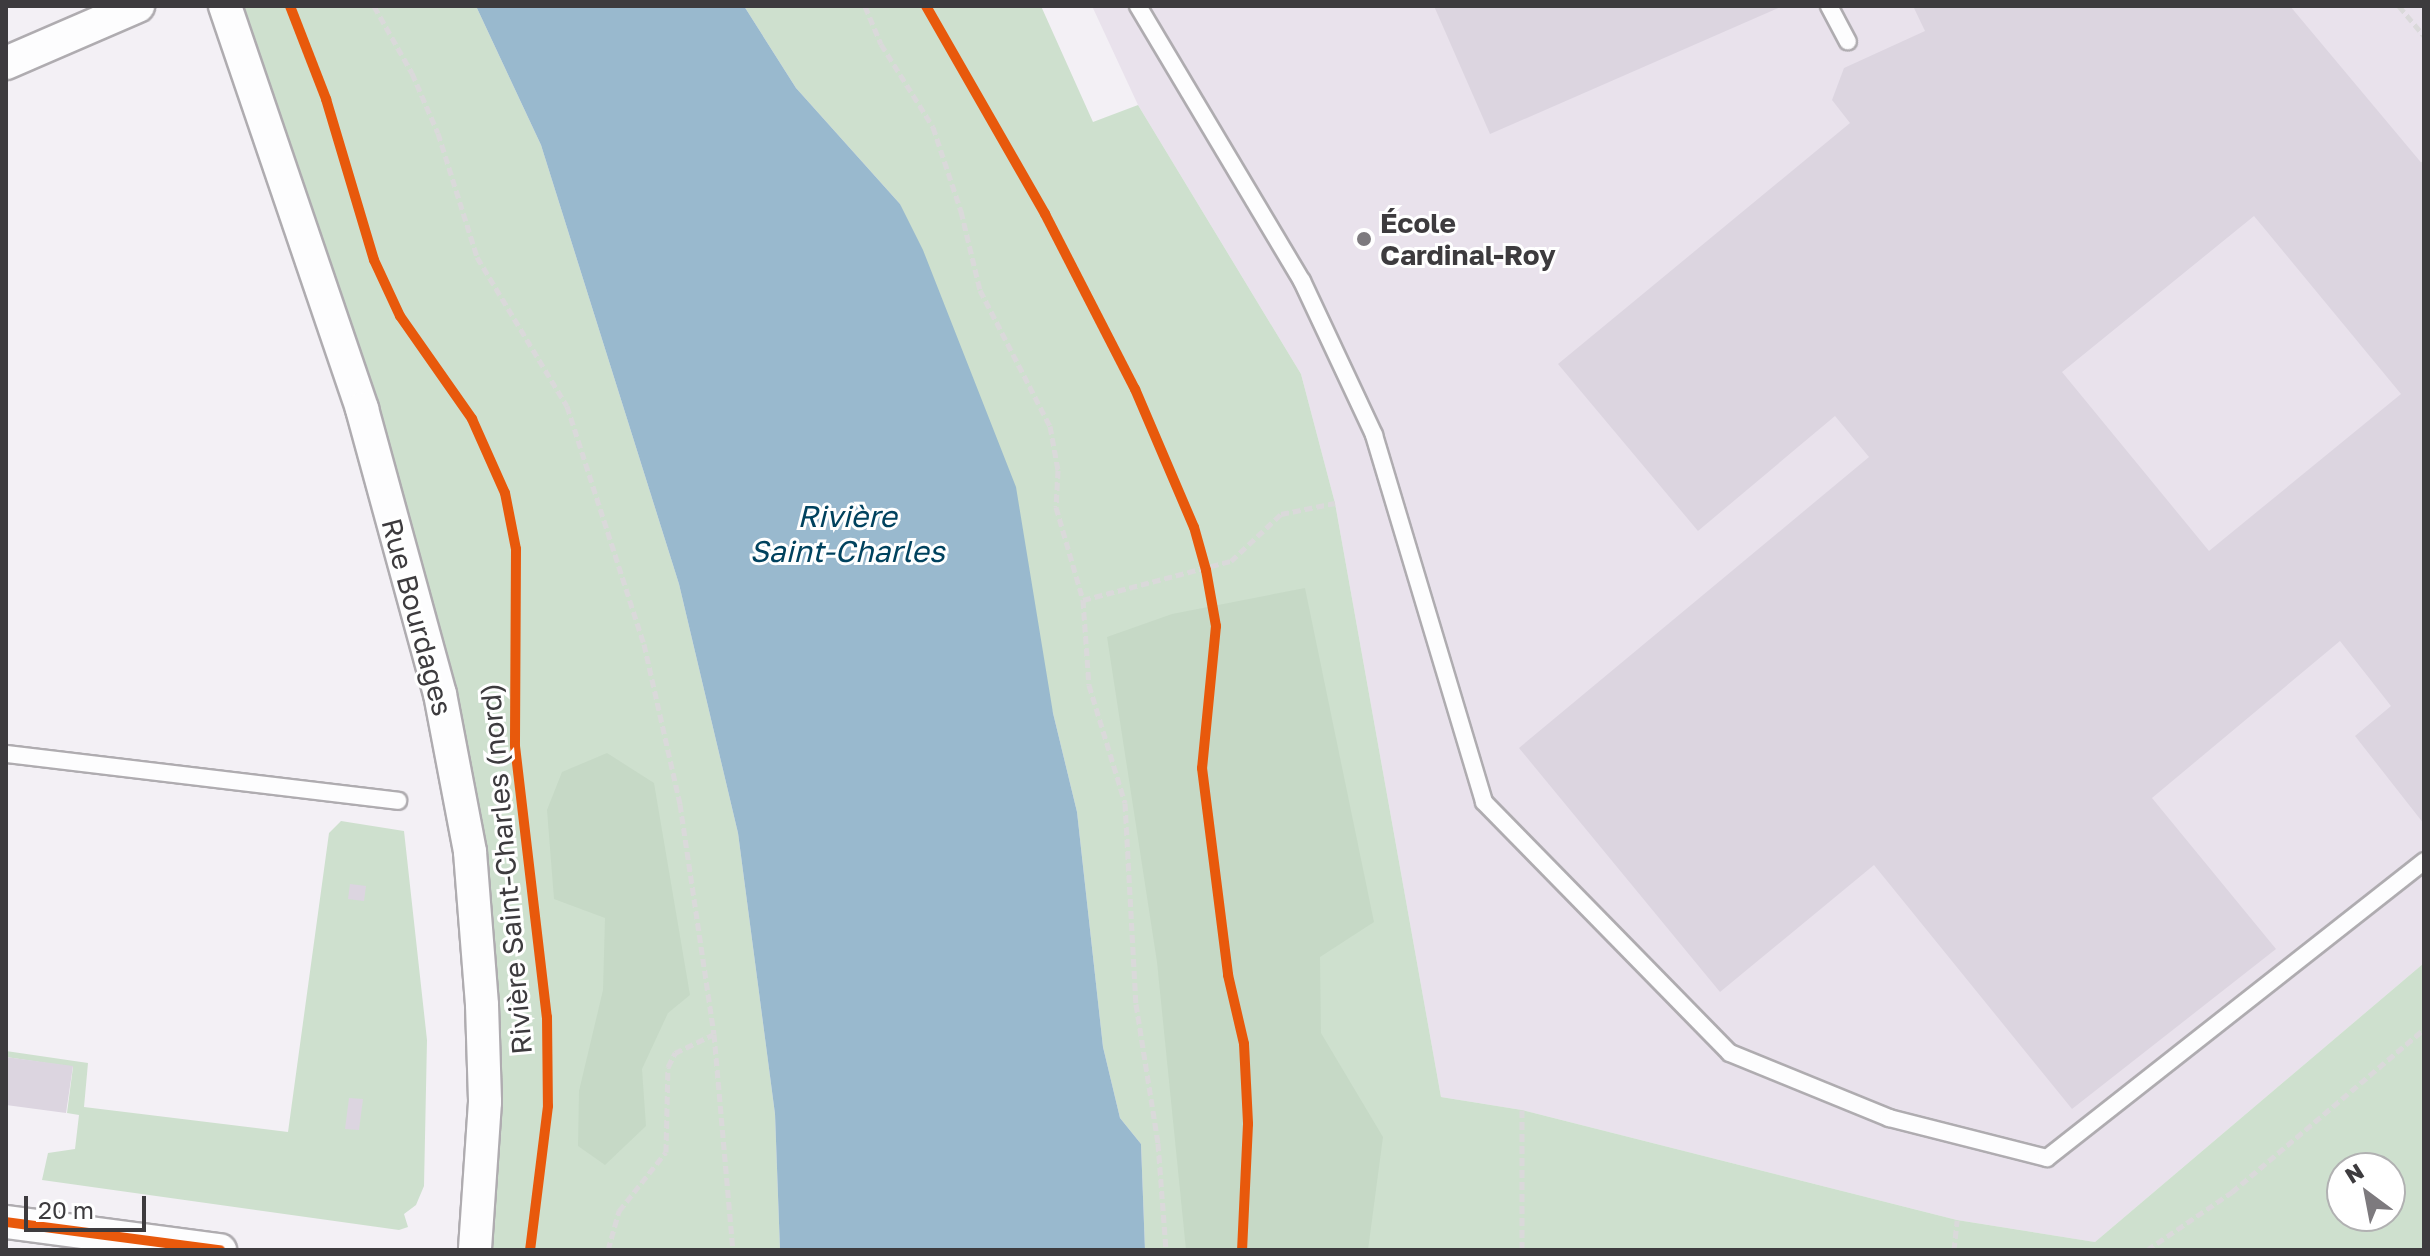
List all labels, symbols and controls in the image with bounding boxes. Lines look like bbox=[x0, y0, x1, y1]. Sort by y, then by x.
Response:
place label: École Cardinal-Roy bbox=[1380, 206, 1556, 272]
marker: École Cardinal-Roy bbox=[1355, 230, 1373, 248]
water label: Rivière Saint-Charles bbox=[749, 498, 945, 568]
street label: Rue Bourdages bbox=[374, 515, 460, 719]
street label: Rivière Saint-Charles (nord) bbox=[473, 682, 539, 1056]
north arrow bbox=[2326, 1152, 2406, 1232]
text: N bbox=[2340, 1157, 2368, 1189]
scale bar bbox=[28, 1180, 150, 1230]
text: 20 m bbox=[38, 1195, 94, 1224]

